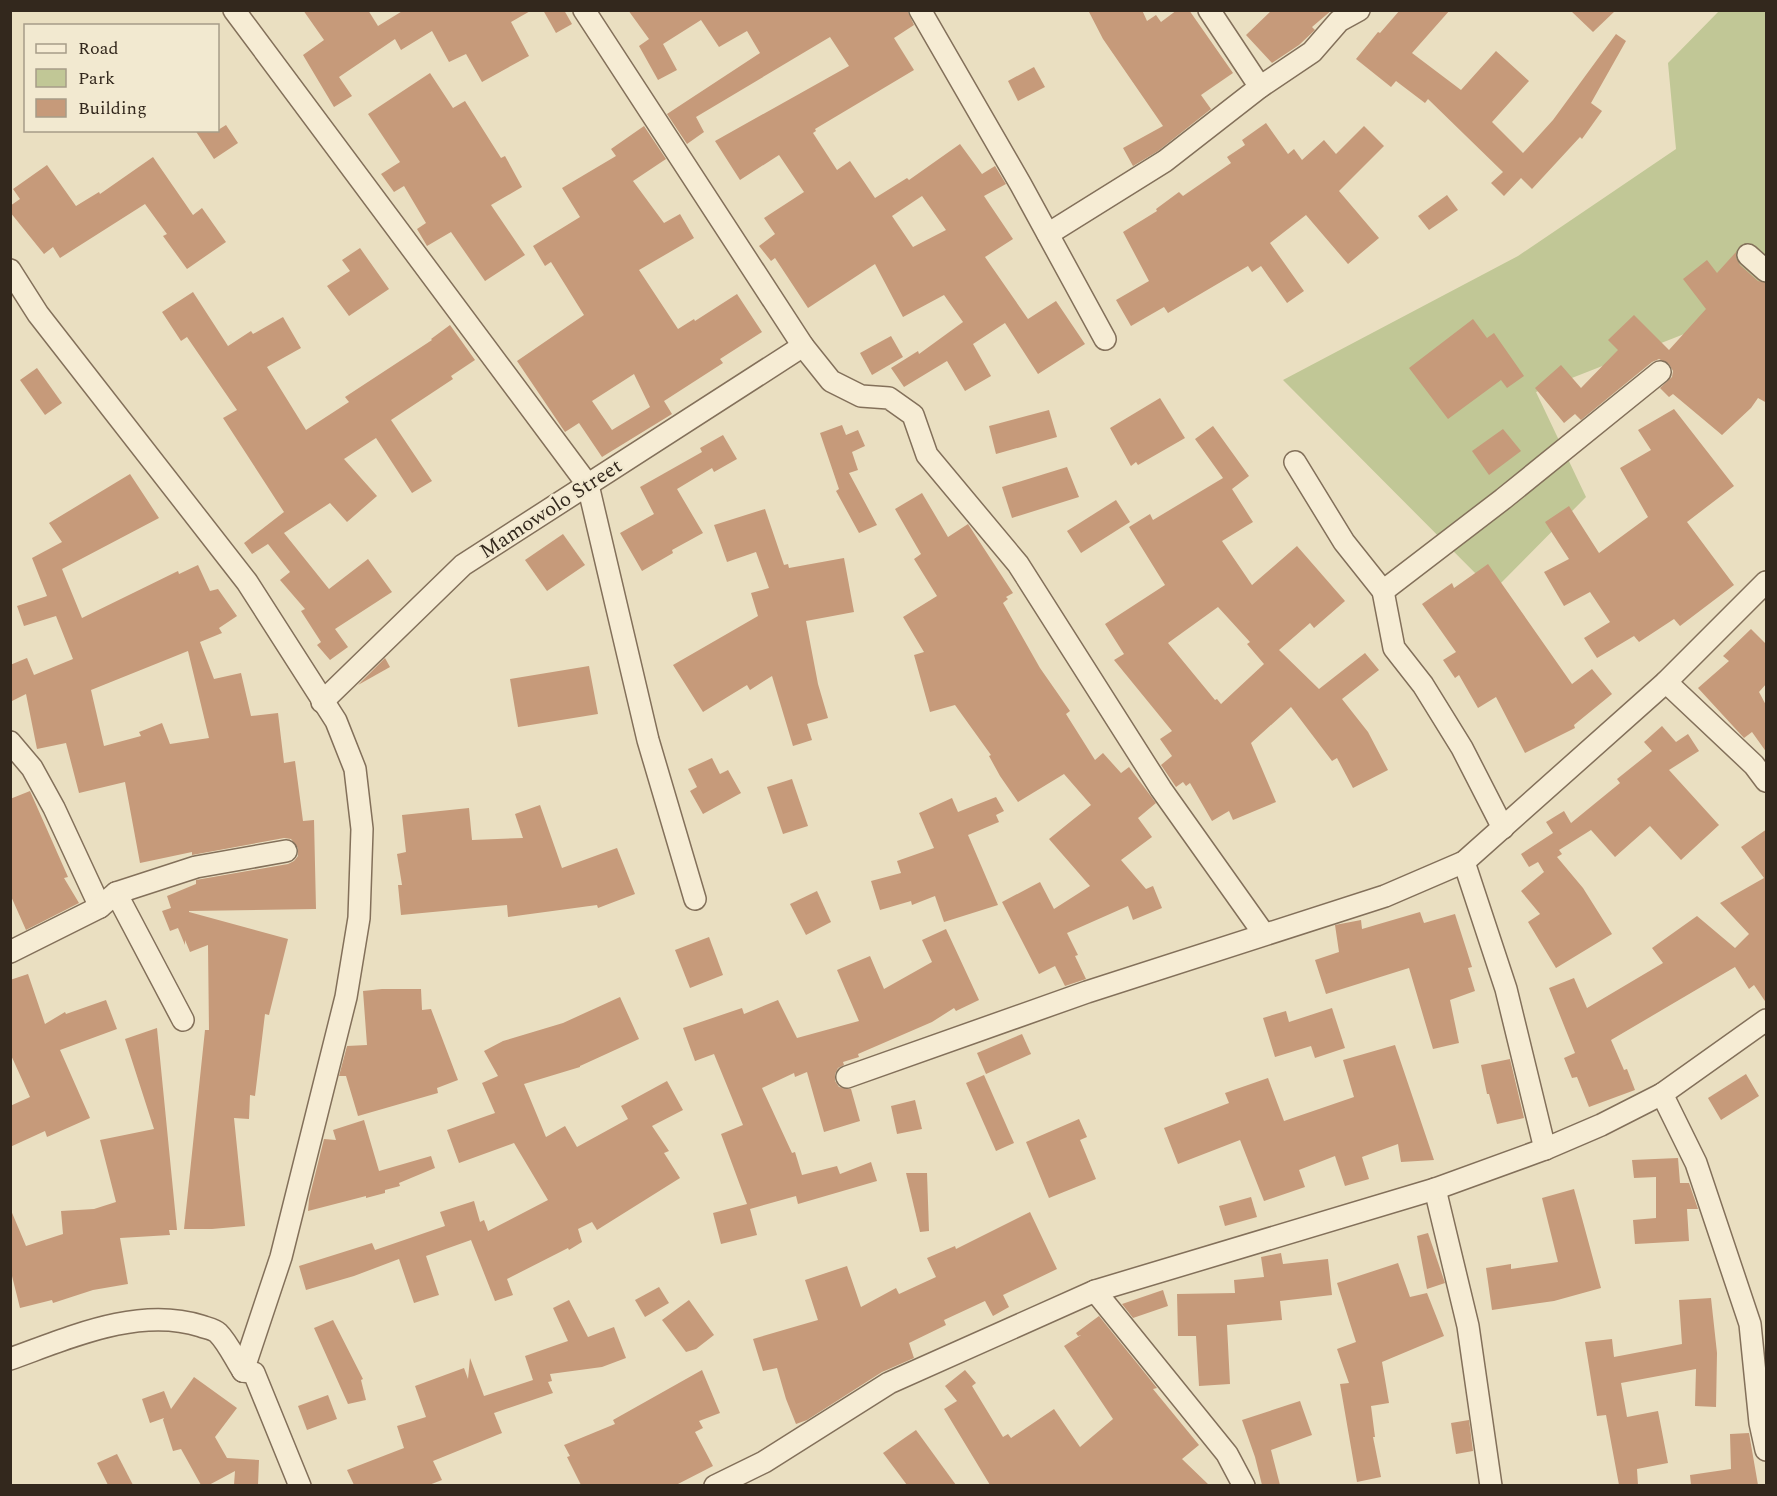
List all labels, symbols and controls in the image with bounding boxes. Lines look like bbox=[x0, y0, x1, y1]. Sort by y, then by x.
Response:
legend bbox=[24, 24, 219, 132]
text: Road bbox=[78, 35, 119, 62]
text: Park bbox=[78, 65, 115, 92]
text: Building bbox=[78, 95, 147, 122]
street label: Mamowolo Street bbox=[473, 451, 629, 567]

